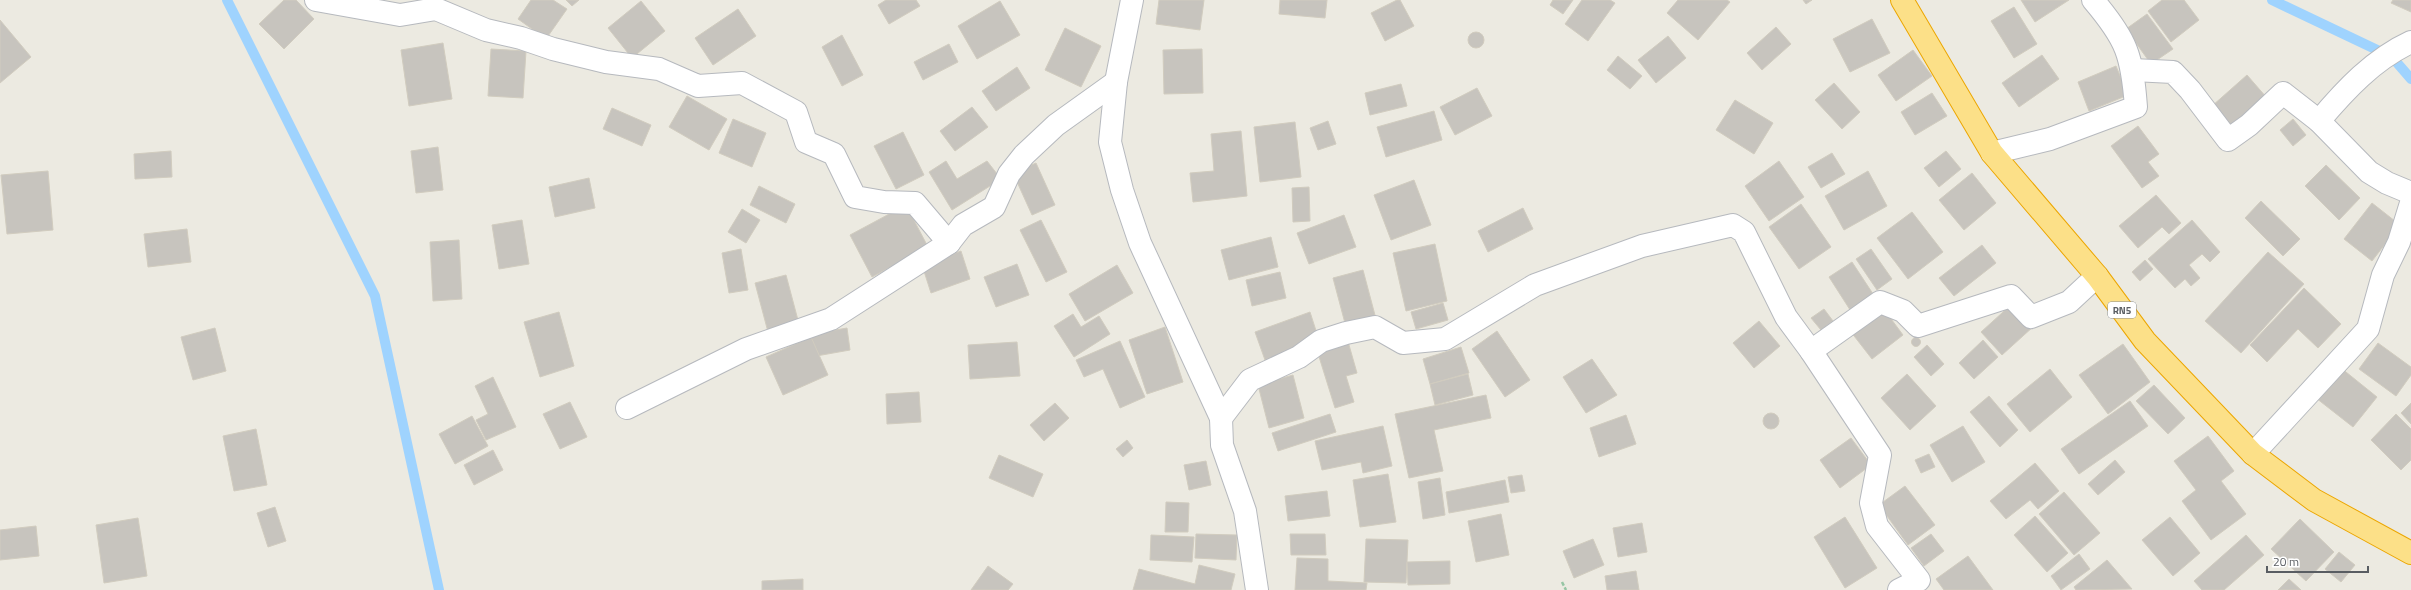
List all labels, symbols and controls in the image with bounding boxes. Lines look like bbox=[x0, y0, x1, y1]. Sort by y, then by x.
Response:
road number: RN5 bbox=[2108, 302, 2136, 318]
scale bar bbox=[2267, 548, 2368, 574]
text: 20 m bbox=[2273, 552, 2299, 571]

